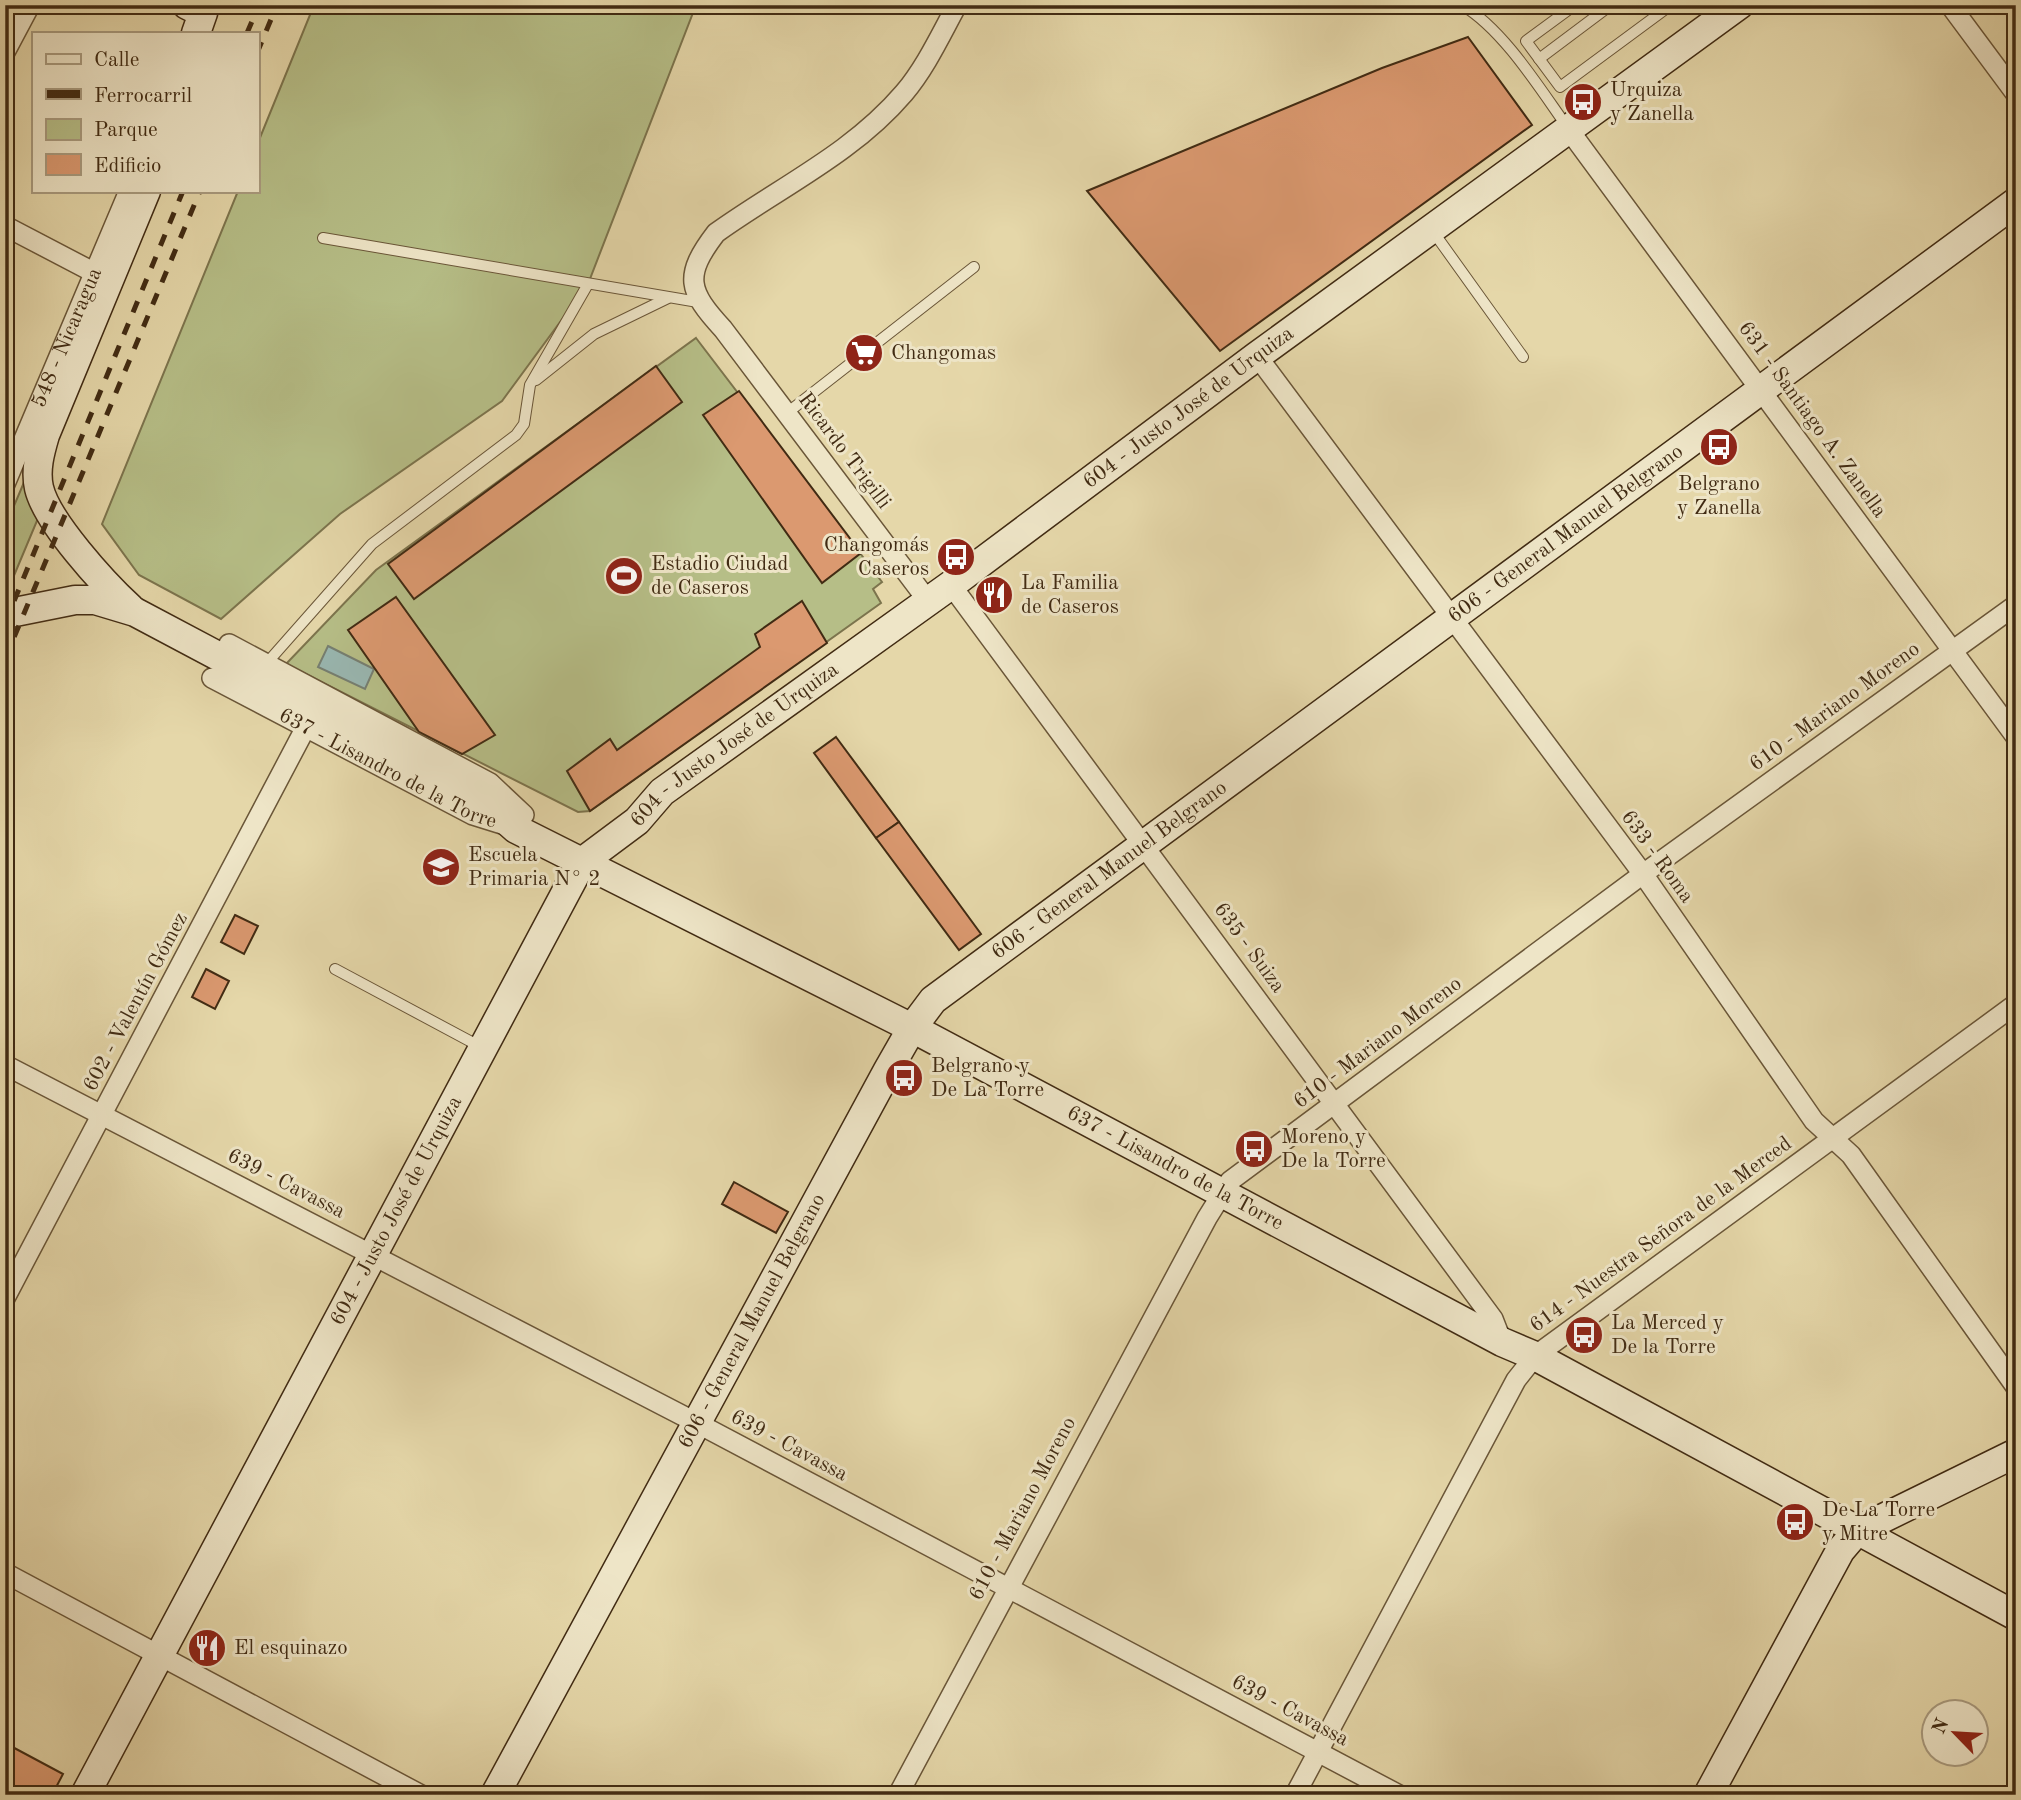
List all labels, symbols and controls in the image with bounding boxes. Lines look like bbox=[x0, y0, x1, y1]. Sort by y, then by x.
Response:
legend bbox=[32, 32, 259, 192]
text: Calle bbox=[94, 50, 139, 71]
place label: Urquiza y Zanella bbox=[1610, 80, 1694, 125]
bus stop icon: Urquiza y Zanella bbox=[1562, 81, 1604, 123]
text: Ferrocarril bbox=[94, 86, 192, 107]
text: Parque bbox=[94, 120, 158, 141]
text: Edificio bbox=[94, 156, 162, 177]
street label: 548 - Nicaragua bbox=[28, 265, 106, 410]
street label: 631 - Santiago A. Zanella bbox=[1734, 318, 1890, 522]
street label: 604 - Justo José de Urquiza bbox=[1079, 322, 1298, 493]
supermarket icon: Changomas bbox=[843, 332, 885, 374]
place label: Changomas bbox=[891, 343, 996, 364]
street label: Ricardo Trigilli bbox=[794, 389, 894, 513]
bus stop icon: Belgrano y Zanella bbox=[1698, 426, 1740, 468]
street label: 606 - General Manuel Belgrano bbox=[1444, 440, 1687, 627]
place label: Belgrano y Zanella bbox=[1677, 474, 1761, 519]
place label: Changomás Caseros bbox=[824, 535, 929, 580]
bus stop icon: Changomás Caseros bbox=[935, 536, 977, 578]
place label: Estadio Ciudad de Caseros bbox=[651, 554, 789, 599]
sports icon: Estadio Ciudad de Caseros bbox=[603, 555, 645, 597]
place label: La Familia de Caseros bbox=[1021, 573, 1119, 618]
restaurant icon: La Familia de Caseros bbox=[973, 574, 1015, 616]
street label: 610 - Mariano Moreno bbox=[1746, 638, 1924, 776]
street label: 604 - Justo José de Urquiza bbox=[626, 659, 842, 831]
street label: 637 - Lisandro de la Torre bbox=[275, 704, 499, 832]
street label: 606 - General Manuel Belgrano bbox=[988, 777, 1231, 963]
street label: 633 - Roma bbox=[1617, 807, 1697, 907]
place label: Escuela Primaria N° 2 bbox=[468, 845, 601, 890]
school or university icon: Escuela Primaria N° 2 bbox=[420, 846, 462, 888]
street label: 635 - Suiza bbox=[1209, 899, 1289, 997]
street label: 602 - Valentín Gómez bbox=[80, 909, 192, 1095]
street label: 610 - Mariano Moreno bbox=[1290, 973, 1466, 1113]
place label: Belgrano y De La Torre bbox=[931, 1056, 1044, 1101]
bus stop icon: Belgrano y De La Torre bbox=[883, 1057, 925, 1099]
street label: 604 - Justo José de Urquiza bbox=[327, 1093, 466, 1329]
street label: 637 - Lisandro de la Torre bbox=[1063, 1102, 1287, 1234]
place label: Moreno y De la Torre bbox=[1281, 1127, 1386, 1172]
bus stop icon: Moreno y De la Torre bbox=[1233, 1128, 1275, 1170]
street label: 614 - Nuestra Señora de la Merced bbox=[1526, 1133, 1796, 1337]
street label: 639 - Cavassa bbox=[224, 1145, 348, 1223]
street label: 606 - General Manuel Belgrano bbox=[674, 1190, 829, 1452]
place label: La Merced y De la Torre bbox=[1611, 1313, 1724, 1358]
bus stop icon: La Merced y De la Torre bbox=[1563, 1314, 1605, 1356]
street label: 639 - Cavassa bbox=[727, 1406, 851, 1486]
street label: 610 - Mariano Moreno bbox=[966, 1414, 1080, 1604]
place label: De La Torre y Mitre bbox=[1822, 1500, 1935, 1545]
bus stop icon: De La Torre y Mitre bbox=[1774, 1501, 1816, 1543]
restaurant icon: El esquinazo bbox=[186, 1627, 228, 1669]
place label: El esquinazo bbox=[234, 1638, 348, 1659]
street label: 639 - Cavassa bbox=[1228, 1671, 1352, 1751]
north arrow bbox=[1920, 1699, 1990, 1769]
text: N bbox=[1930, 1716, 1954, 1737]

